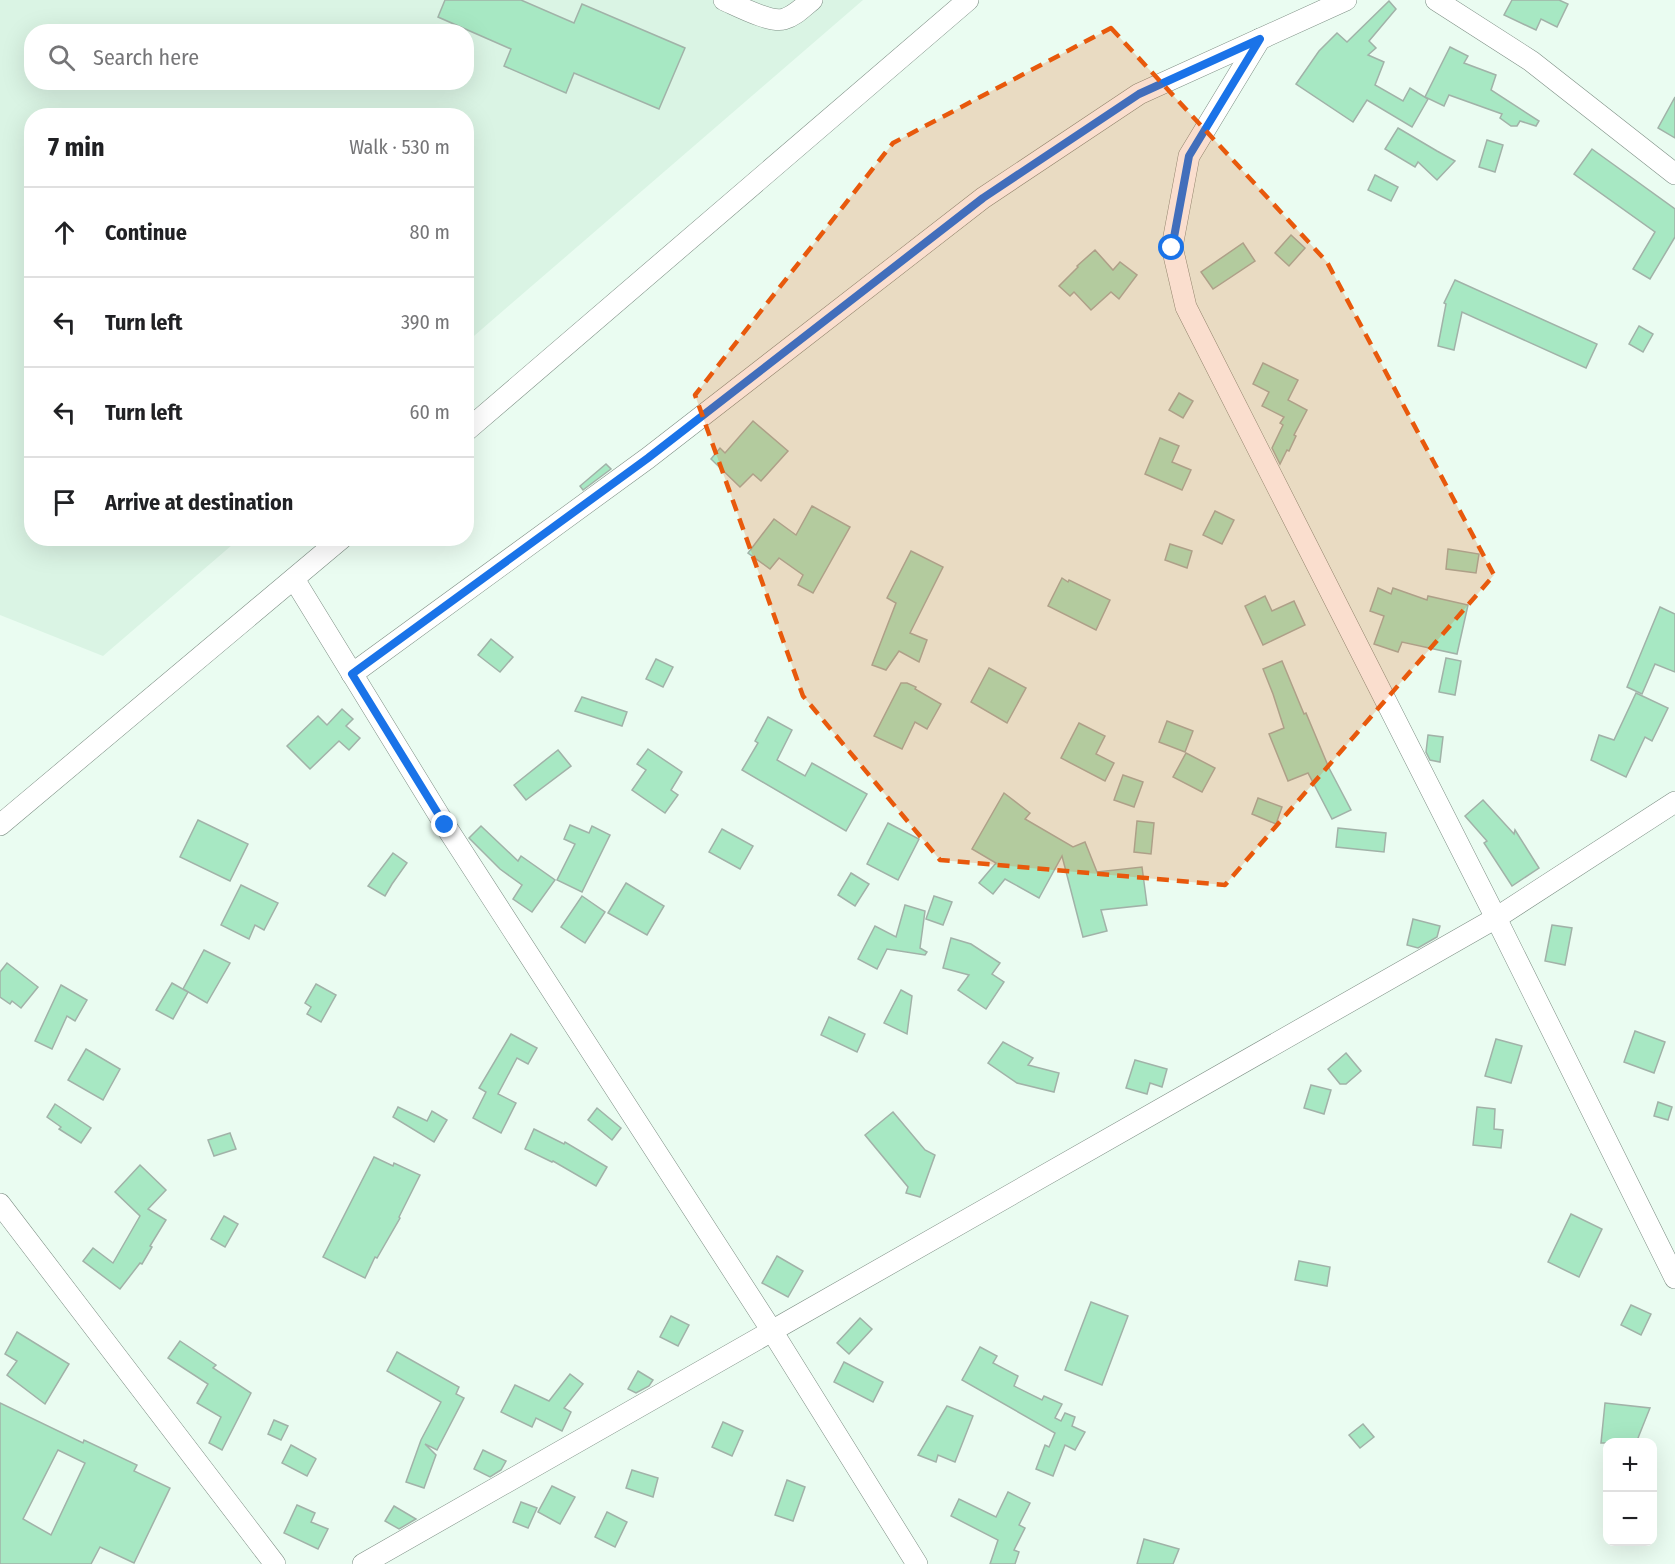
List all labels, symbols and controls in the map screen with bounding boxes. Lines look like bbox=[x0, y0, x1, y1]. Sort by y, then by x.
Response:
search box bbox=[24, 24, 474, 90]
icon: search bbox=[45, 41, 78, 74]
text: Search here bbox=[93, 44, 199, 71]
text: 7 min bbox=[48, 132, 105, 163]
text: Walk · 530 m bbox=[349, 135, 450, 159]
icon: ahead bbox=[48, 216, 81, 249]
text: Continue bbox=[105, 219, 187, 246]
text: 80 m bbox=[410, 220, 450, 244]
route start bbox=[1158, 234, 1184, 260]
icon: left bbox=[48, 306, 81, 339]
text: Turn left bbox=[105, 309, 183, 336]
text: 390 m bbox=[401, 310, 450, 334]
icon: left bbox=[48, 396, 81, 429]
text: Turn left bbox=[105, 399, 183, 426]
text: 60 m bbox=[410, 400, 450, 424]
icon: arrive bbox=[48, 486, 81, 519]
text: Arrive at destination bbox=[105, 489, 293, 516]
route end bbox=[431, 811, 457, 837]
map controls bbox=[1603, 1438, 1657, 1546]
button: + bbox=[1603, 1438, 1657, 1492]
button: − bbox=[1603, 1492, 1657, 1546]

